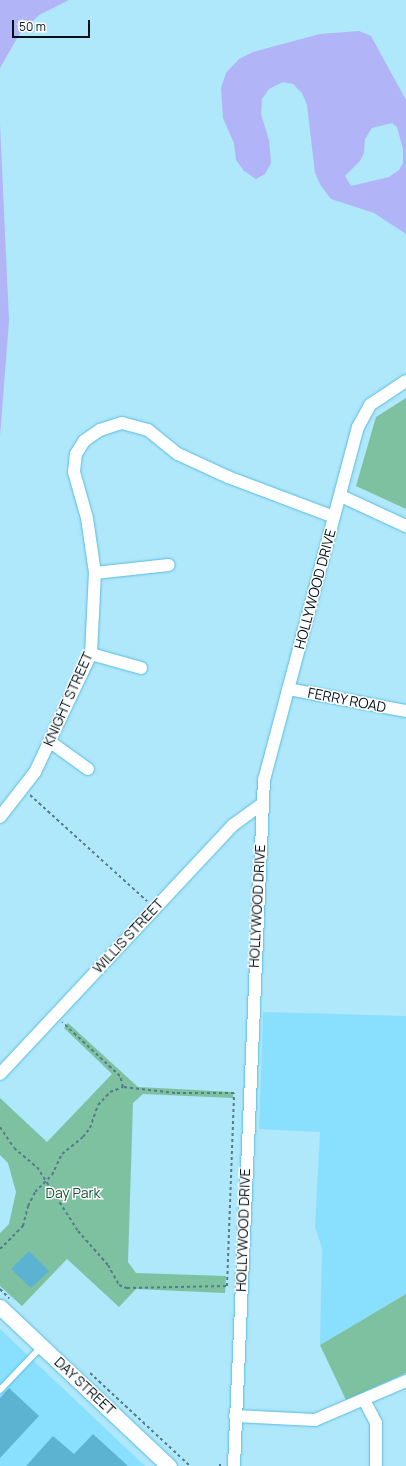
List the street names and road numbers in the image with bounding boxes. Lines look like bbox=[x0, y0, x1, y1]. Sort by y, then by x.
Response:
street label: HOLLYWOOD DRIVE bbox=[291, 527, 339, 651]
street label: KNIGHT STREET bbox=[40, 649, 96, 749]
street label: FERRY ROAD bbox=[306, 684, 388, 716]
street label: HOLLYWOOD DRIVE bbox=[245, 844, 269, 968]
street label: WILLIS STREET bbox=[89, 895, 167, 977]
street label: HOLLYWOOD DRIVE bbox=[232, 1168, 254, 1292]
street label: DAY STREET bbox=[51, 1353, 119, 1419]

